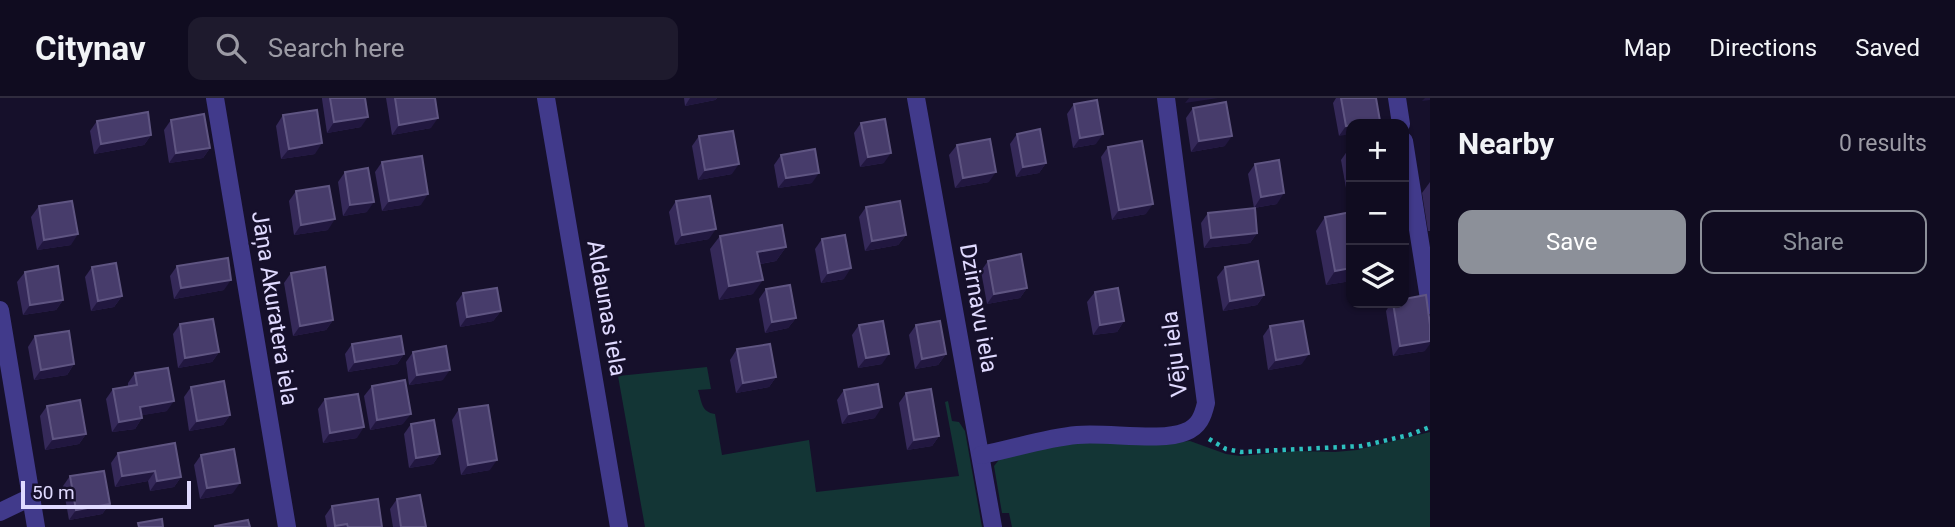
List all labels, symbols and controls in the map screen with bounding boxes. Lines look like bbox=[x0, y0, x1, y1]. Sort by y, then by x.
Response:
search box bbox=[188, 17, 678, 80]
text: Citynav bbox=[35, 29, 146, 68]
icon: search bbox=[212, 29, 250, 67]
text: Search here bbox=[268, 33, 405, 63]
text: Map bbox=[1624, 34, 1671, 62]
text: Directions bbox=[1709, 34, 1817, 62]
text: Saved bbox=[1855, 34, 1920, 62]
map controls bbox=[1346, 119, 1409, 308]
button: + bbox=[1346, 119, 1409, 182]
text: Nearby bbox=[1458, 126, 1554, 161]
text: 0 results bbox=[1839, 130, 1927, 157]
button: − bbox=[1346, 182, 1409, 245]
street label: Jāņa Akuratera iela bbox=[246, 209, 303, 407]
button: Save bbox=[1458, 210, 1686, 274]
button: Share bbox=[1700, 210, 1927, 274]
street label: Aldaunas iela bbox=[581, 238, 632, 378]
street label: Dzirnavu iela bbox=[954, 242, 1003, 375]
button: layers bbox=[1346, 245, 1409, 308]
street label: Vēju iela bbox=[1156, 310, 1193, 398]
scale bar bbox=[21, 478, 191, 510]
text: 50 m bbox=[32, 481, 75, 504]

